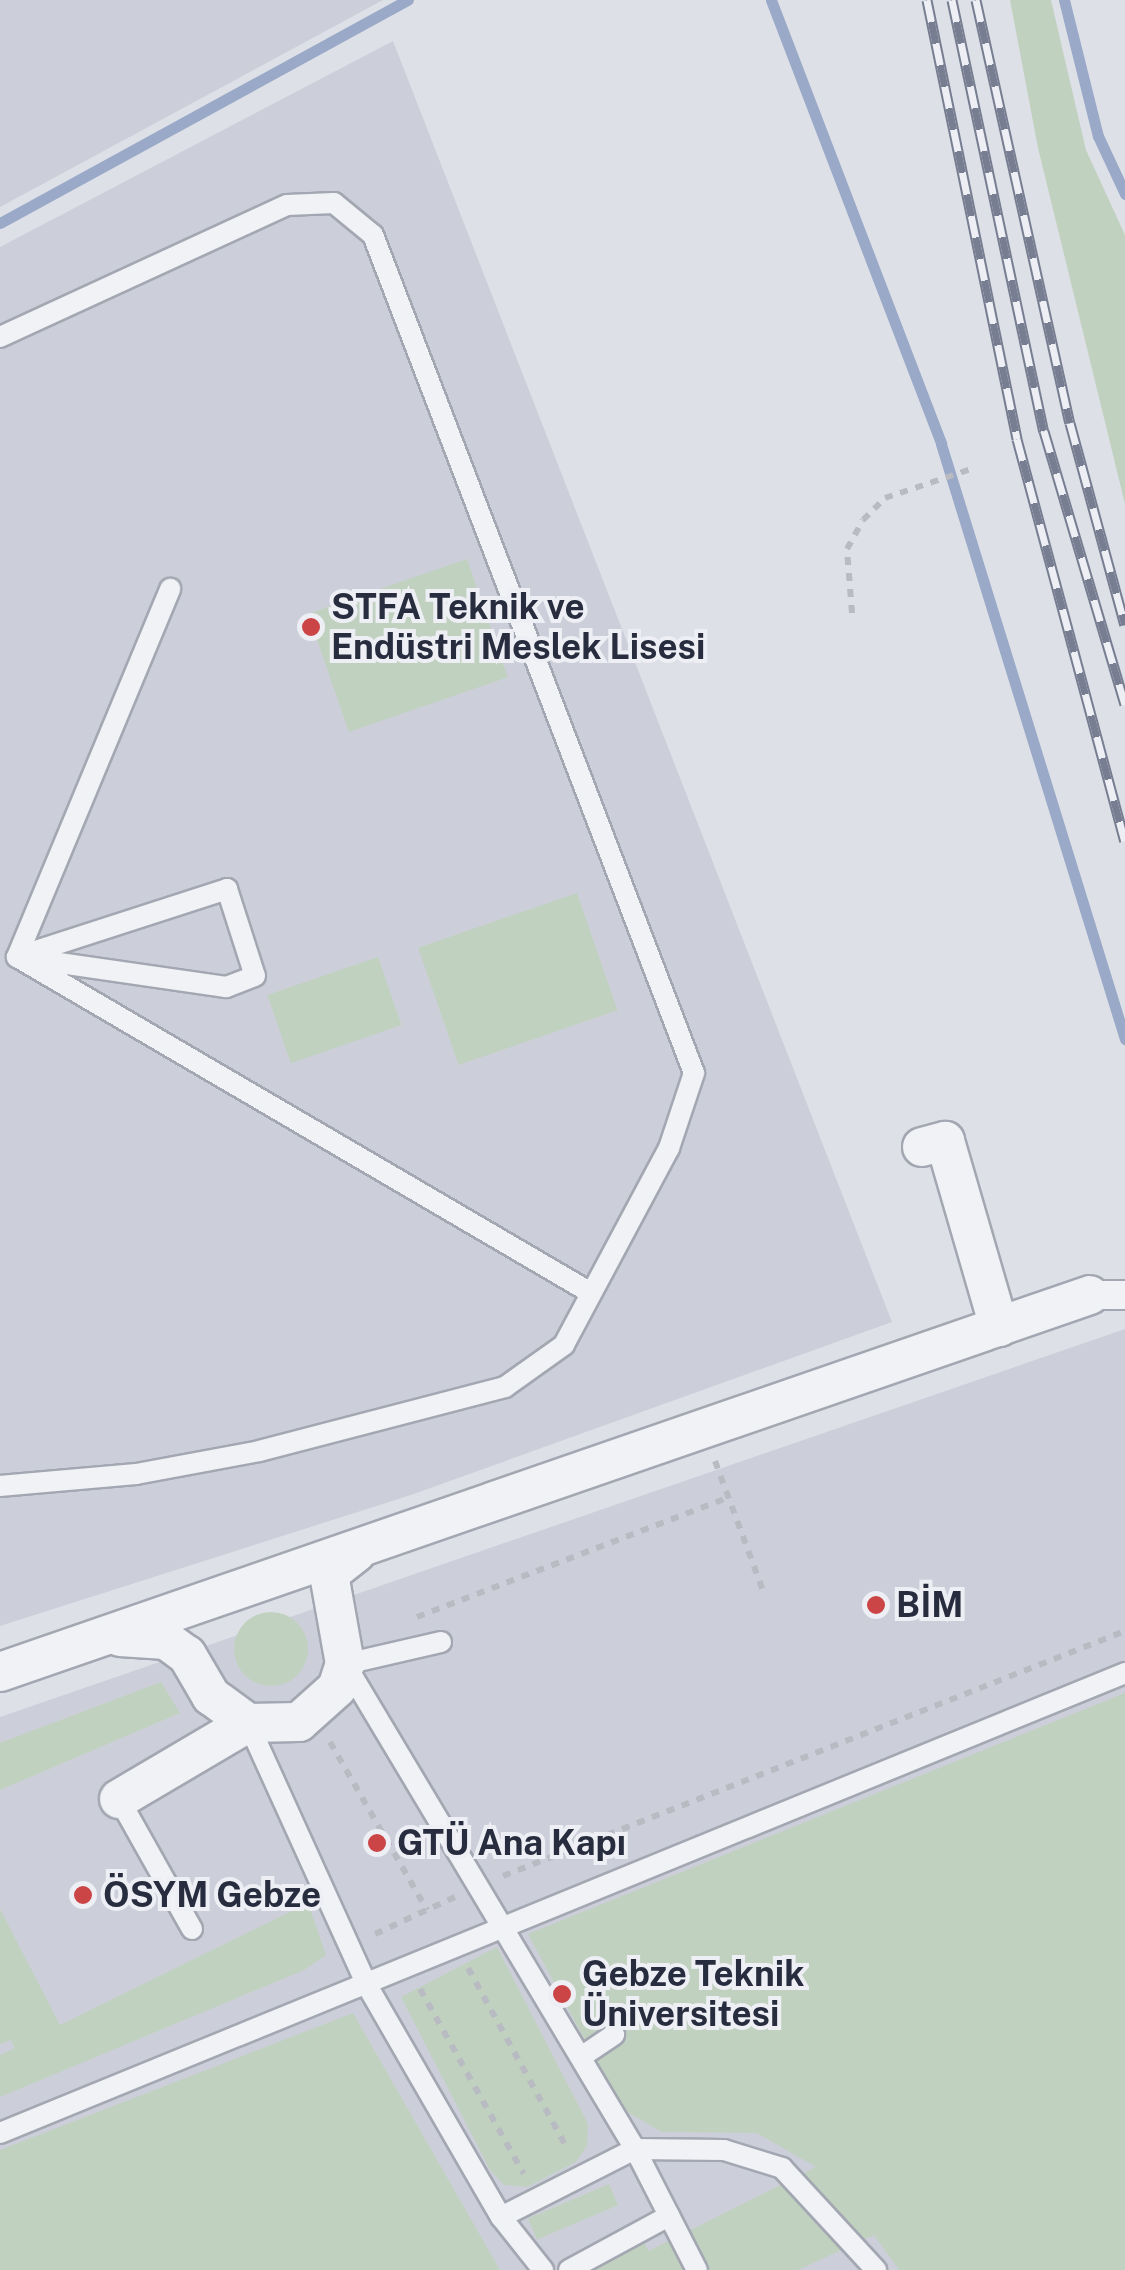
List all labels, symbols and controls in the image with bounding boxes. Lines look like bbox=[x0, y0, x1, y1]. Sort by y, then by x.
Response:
place label: STFA Teknik ve Endüstri Meslek Lisesi bbox=[331, 586, 705, 668]
marker: STFA Teknik ve Endüstri Meslek Lisesi bbox=[300, 616, 322, 638]
place label: BİM bbox=[896, 1584, 963, 1626]
marker: BİM bbox=[865, 1594, 887, 1616]
place label: GTÜ Ana Kapı bbox=[397, 1822, 626, 1864]
marker: GTÜ Ana Kapı bbox=[366, 1832, 388, 1854]
place label: ÖSYM Gebze bbox=[103, 1874, 321, 1916]
marker: ÖSYM Gebze bbox=[72, 1884, 94, 1906]
place label: Gebze Teknik Üniversitesi bbox=[582, 1953, 805, 2035]
marker: Gebze Teknik Üniversitesi bbox=[551, 1983, 573, 2005]

